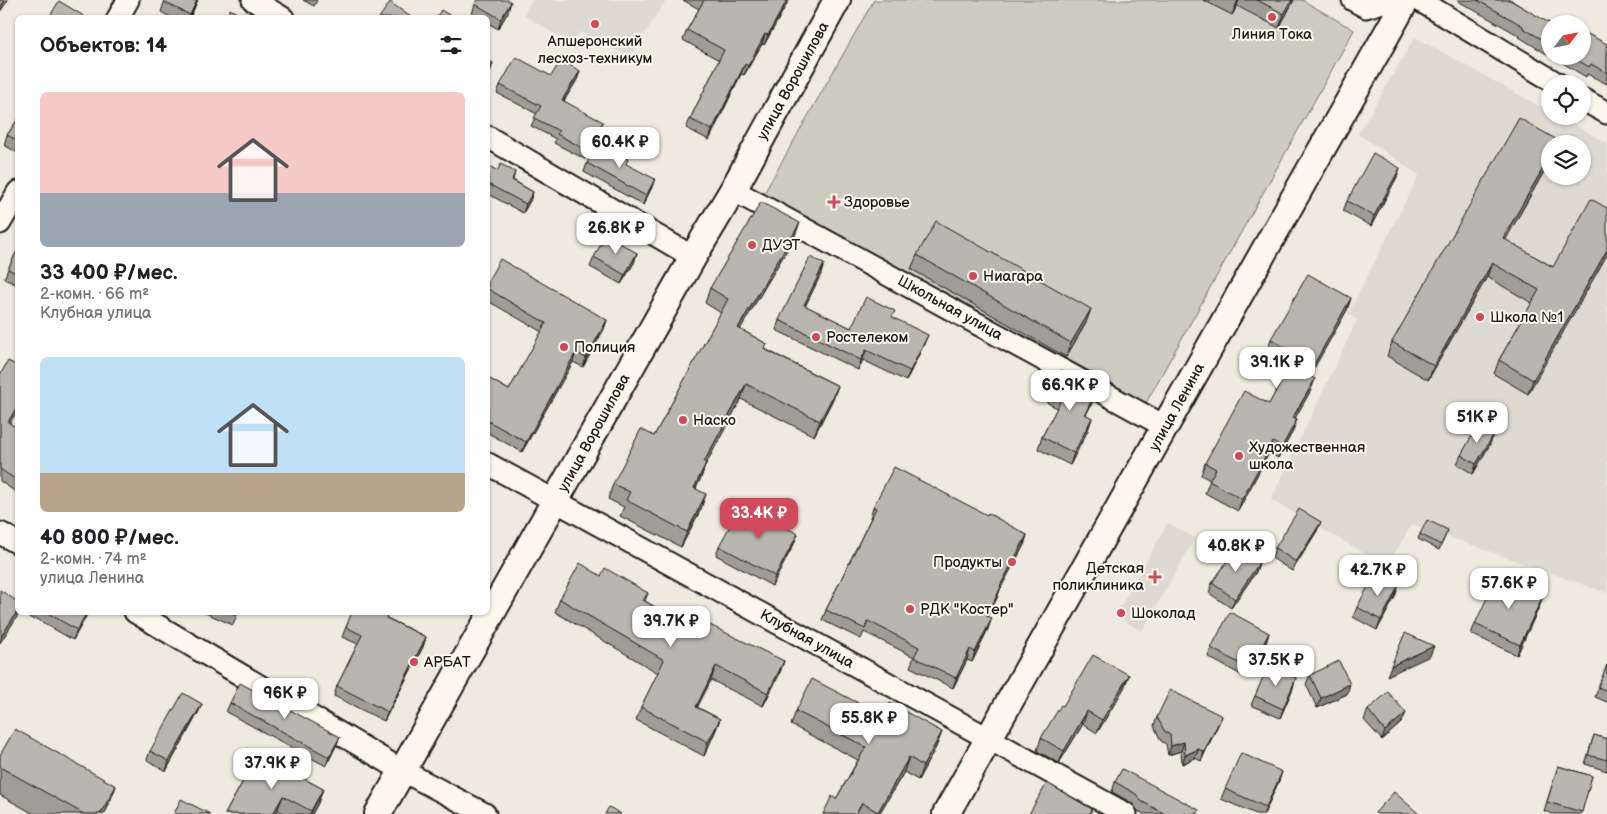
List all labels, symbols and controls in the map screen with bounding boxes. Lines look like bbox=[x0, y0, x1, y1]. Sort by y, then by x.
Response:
marker: Линия Тока bbox=[1266, 11, 1278, 23]
north arrow bbox=[1541, 15, 1591, 65]
map controls bbox=[1541, 15, 1591, 185]
marker: Апшеронский лесхоз-техникум bbox=[589, 18, 601, 30]
street label: улица Ворошилова bbox=[753, 18, 833, 143]
place label: Линия Тока bbox=[1231, 25, 1312, 44]
icon: filters bbox=[437, 31, 465, 59]
place label: Апшеронский лесхоз-техникум bbox=[537, 32, 653, 68]
text: Объектов: 14 bbox=[40, 33, 167, 58]
button: locate bbox=[1541, 75, 1591, 125]
icon: home bbox=[208, 125, 298, 215]
pin: 60.4K ₽ bbox=[574, 126, 666, 169]
text: 60.4K ₽ bbox=[591, 133, 649, 152]
button: layers bbox=[1541, 135, 1591, 185]
place label: Здоровье bbox=[844, 193, 910, 212]
marker: Здоровье bbox=[828, 196, 840, 208]
pin: 26.8K ₽ bbox=[570, 212, 662, 255]
text: 26.8K ₽ bbox=[588, 219, 644, 238]
place label: ДУЭТ bbox=[762, 236, 801, 255]
marker: ДУЭТ bbox=[746, 239, 758, 251]
text: 33 400 ₽/мес. bbox=[40, 260, 178, 285]
place label: Ниагара bbox=[983, 267, 1043, 286]
marker: Ниагара bbox=[967, 270, 979, 282]
street label: Школьная улица bbox=[894, 271, 1006, 345]
text: 2-комн. · 66 m² bbox=[40, 285, 149, 304]
text: Клубная улица bbox=[40, 304, 152, 323]
place label: Школа №1 bbox=[1490, 308, 1563, 327]
marker: Школа №1 bbox=[1474, 311, 1486, 323]
place label: Ростелеком bbox=[826, 328, 908, 347]
marker: Ростелеком bbox=[810, 331, 822, 343]
place label: Полиция bbox=[574, 338, 635, 357]
marker: Полиция bbox=[558, 341, 570, 353]
pin: 39.1K ₽ bbox=[1231, 346, 1323, 389]
text: 39.1K ₽ bbox=[1250, 353, 1304, 372]
street label: улица Ленина bbox=[1145, 360, 1209, 454]
street label: улица Ворошилова bbox=[554, 370, 634, 495]
pin: 66.9K ₽ bbox=[1024, 370, 1116, 412]
text: 66.9K ₽ bbox=[1042, 376, 1098, 395]
icon: home bbox=[208, 390, 298, 480]
pin: 51K ₽ bbox=[1442, 402, 1512, 444]
text: 51K ₽ bbox=[1457, 408, 1497, 427]
place label: Наско bbox=[693, 411, 736, 430]
marker: Наско bbox=[677, 414, 689, 426]
place label: Художественная школа bbox=[1249, 438, 1365, 474]
marker: Художественная школа bbox=[1233, 450, 1245, 462]
pin: 33.4K ₽ bbox=[713, 498, 805, 540]
text: 33.4K ₽ bbox=[731, 504, 787, 523]
text: 40 800 ₽/мес. bbox=[40, 525, 179, 550]
pin: 40.8K ₽ bbox=[1190, 530, 1282, 573]
text: 40.8K ₽ bbox=[1207, 537, 1265, 556]
text: 2-комн. · 74 m² bbox=[40, 550, 147, 569]
place label: Продукты bbox=[933, 553, 1002, 572]
pin: 42.7K ₽ bbox=[1332, 554, 1424, 597]
marker: Продукты bbox=[1006, 556, 1018, 568]
place label: Детская поликлиника bbox=[1052, 559, 1144, 595]
text: 42.7K ₽ bbox=[1350, 561, 1406, 580]
pin: 57.6K ₽ bbox=[1463, 568, 1555, 610]
text: улица Ленина bbox=[40, 569, 144, 588]
marker: Детская поликлиника bbox=[1148, 570, 1162, 584]
text: 57.6K ₽ bbox=[1481, 574, 1537, 593]
place label: РДК "Костер" bbox=[920, 600, 1014, 619]
marker: РДК "Костер" bbox=[904, 603, 916, 615]
place label: Шоколад bbox=[1131, 604, 1195, 623]
street label: Клубная улица bbox=[757, 605, 857, 673]
pin: 39.7K ₽ bbox=[625, 606, 717, 648]
marker: Шоколад bbox=[1115, 607, 1127, 619]
text: 39.7K ₽ bbox=[643, 612, 699, 631]
pin: 37.5K ₽ bbox=[1230, 644, 1322, 687]
text: 37.5K ₽ bbox=[1248, 651, 1304, 670]
place label: АРБАТ bbox=[423, 653, 471, 672]
marker: АРБАТ bbox=[408, 656, 420, 668]
pin: 96K ₽ bbox=[250, 678, 320, 720]
text: 96K ₽ bbox=[263, 684, 307, 703]
pin: 55.8K ₽ bbox=[823, 702, 915, 745]
text: 55.8K ₽ bbox=[841, 709, 897, 728]
pin: 37.9K ₽ bbox=[226, 748, 318, 790]
text: 37.9K ₽ bbox=[244, 754, 300, 773]

